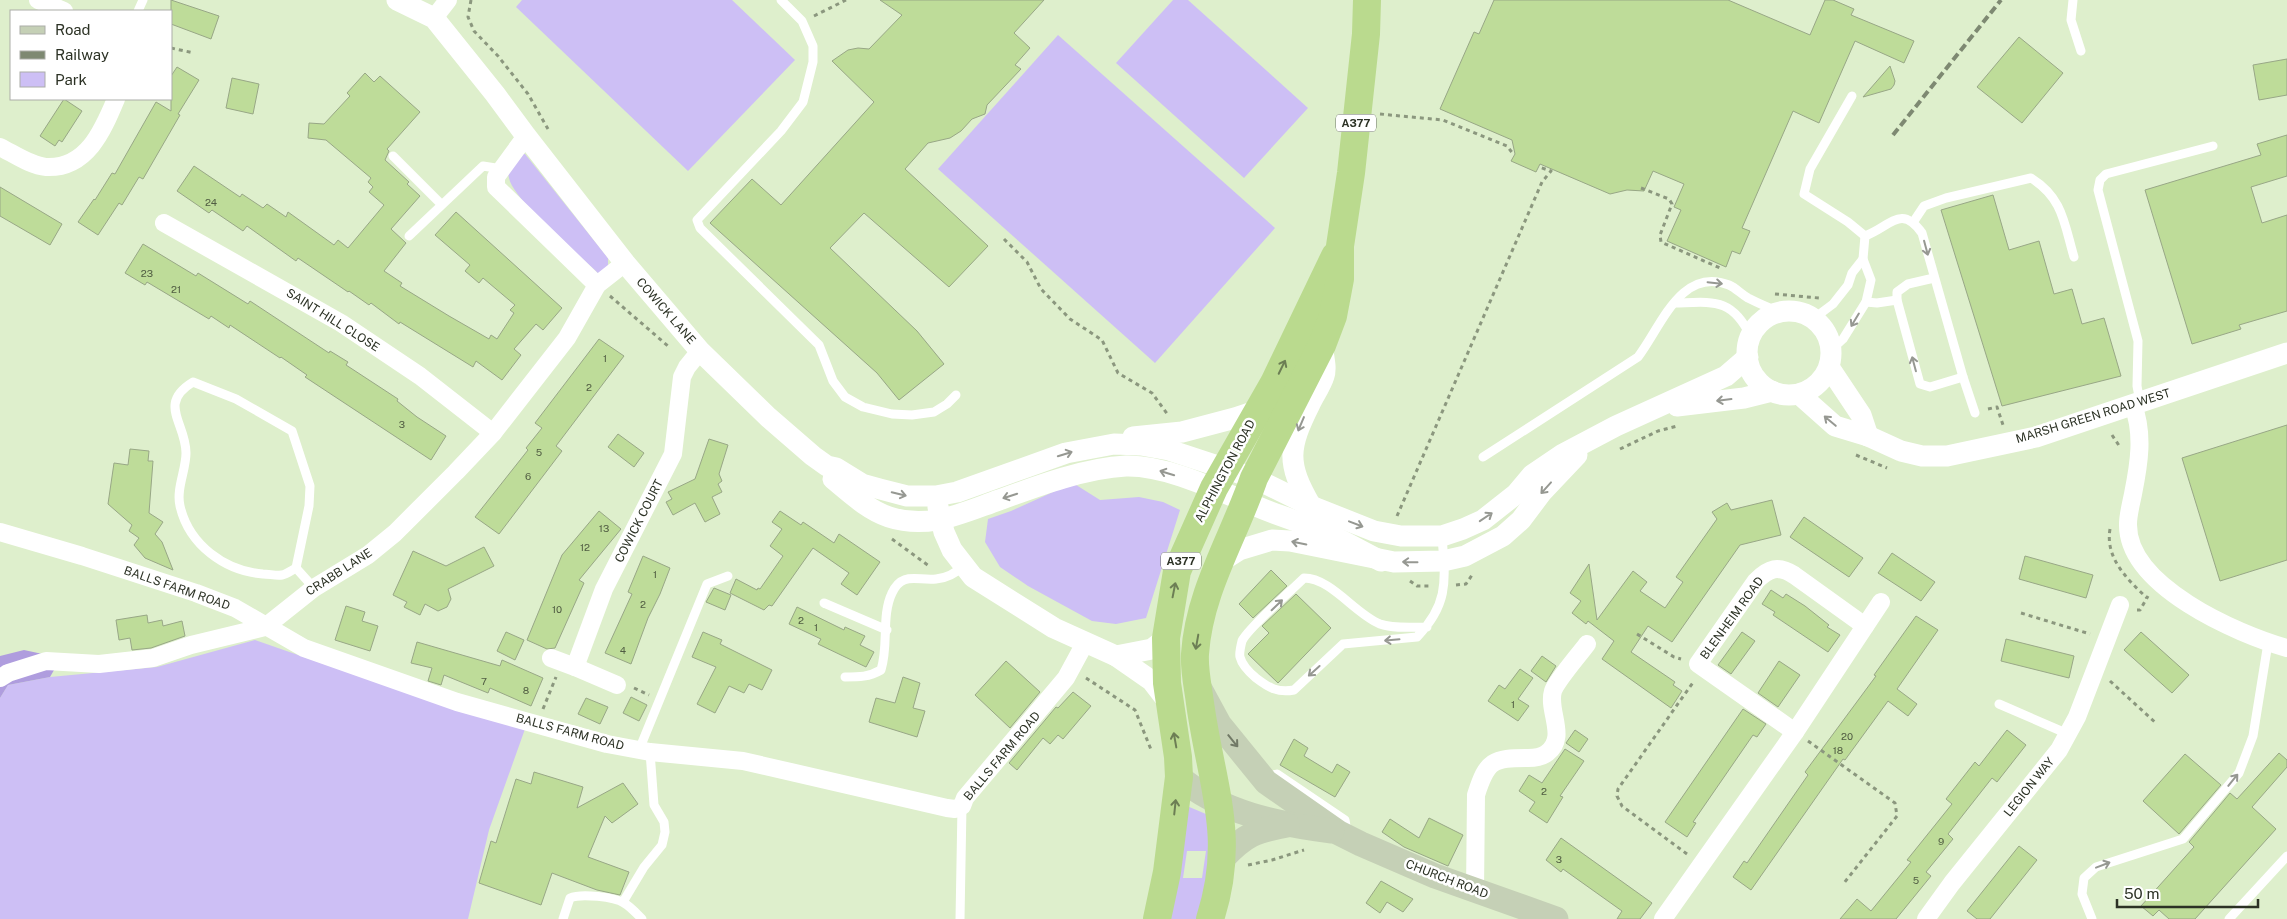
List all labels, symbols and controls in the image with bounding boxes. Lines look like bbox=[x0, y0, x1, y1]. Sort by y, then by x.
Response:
legend bbox=[10, 10, 172, 100]
text: Road bbox=[55, 21, 91, 38]
text: Railway bbox=[55, 46, 109, 63]
text: Park bbox=[55, 71, 87, 88]
road number: A377 bbox=[1336, 115, 1376, 132]
house number: 24 bbox=[205, 196, 217, 208]
one-way arrow bbox=[1922, 240, 1932, 256]
house number: 23 bbox=[141, 267, 153, 279]
street label: COWICK LANE bbox=[633, 275, 699, 347]
one-way arrow bbox=[1707, 278, 1723, 287]
house number: 21 bbox=[171, 283, 181, 295]
street label: SAINT HILL CLOSE bbox=[284, 286, 382, 354]
one-way arrow bbox=[1850, 313, 1860, 327]
house number: 1 bbox=[603, 352, 607, 364]
one-way arrow bbox=[1909, 356, 1919, 372]
one-way arrow bbox=[1278, 360, 1287, 375]
house number: 2 bbox=[586, 381, 592, 393]
street label: MARSH GREEN ROAD WEST bbox=[2014, 386, 2172, 446]
one-way arrow bbox=[1716, 395, 1732, 405]
one-way arrow bbox=[1295, 416, 1304, 431]
one-way arrow bbox=[1823, 416, 1836, 427]
street label: ALPHINGTON ROAD bbox=[1192, 417, 1258, 525]
house number: 3 bbox=[399, 418, 405, 430]
house number: 5 bbox=[536, 446, 542, 458]
one-way arrow bbox=[1057, 448, 1073, 458]
one-way arrow bbox=[1160, 468, 1176, 477]
house number: 6 bbox=[525, 470, 531, 482]
street label: COWICK COURT bbox=[612, 477, 666, 565]
one-way arrow bbox=[1540, 482, 1552, 495]
one-way arrow bbox=[890, 490, 906, 499]
one-way arrow bbox=[1002, 492, 1018, 502]
one-way arrow bbox=[1479, 512, 1493, 522]
one-way arrow bbox=[1348, 520, 1363, 529]
house number: 13 bbox=[599, 522, 609, 534]
one-way arrow bbox=[1291, 538, 1307, 547]
house number: 12 bbox=[580, 541, 590, 553]
street label: CRABB LANE bbox=[303, 545, 375, 599]
road number: A377 bbox=[1161, 552, 1201, 570]
one-way arrow bbox=[1403, 557, 1419, 567]
street label: BALLS FARM ROAD bbox=[122, 563, 232, 613]
house number: 1 bbox=[653, 568, 657, 580]
street label: BLENHEIM ROAD bbox=[1697, 574, 1767, 662]
one-way arrow bbox=[1169, 583, 1179, 599]
house number: 2 bbox=[640, 598, 646, 610]
one-way arrow bbox=[1270, 600, 1282, 612]
house number: 10 bbox=[552, 603, 562, 615]
house number: 2 bbox=[798, 614, 804, 626]
house number: 1 bbox=[814, 621, 818, 633]
one-way arrow bbox=[1192, 634, 1202, 650]
one-way arrow bbox=[1384, 635, 1400, 645]
house number: 4 bbox=[620, 644, 626, 656]
one-way arrow bbox=[1308, 665, 1321, 677]
house number: 7 bbox=[481, 675, 487, 687]
house number: 8 bbox=[523, 684, 529, 696]
house number: 1 bbox=[1511, 698, 1515, 710]
street label: BALLS FARM ROAD bbox=[961, 709, 1043, 803]
street label: BALLS FARM ROAD bbox=[514, 711, 626, 753]
house number: 20 bbox=[1841, 730, 1853, 742]
one-way arrow bbox=[1169, 732, 1179, 748]
one-way arrow bbox=[1227, 734, 1238, 747]
house number: 18 bbox=[1833, 744, 1843, 756]
street label: LEGION WAY bbox=[2001, 754, 2058, 819]
one-way arrow bbox=[2228, 774, 2239, 787]
house number: 2 bbox=[1541, 785, 1547, 797]
one-way arrow bbox=[1170, 800, 1180, 816]
house number: 9 bbox=[1938, 835, 1944, 847]
house number: 3 bbox=[1556, 853, 1562, 865]
street label: CHURCH ROAD bbox=[1404, 857, 1490, 901]
one-way arrow bbox=[2095, 860, 2110, 869]
house number: 5 bbox=[1913, 874, 1919, 886]
scale bar bbox=[2117, 876, 2258, 908]
text: 50 m bbox=[2124, 885, 2159, 902]

